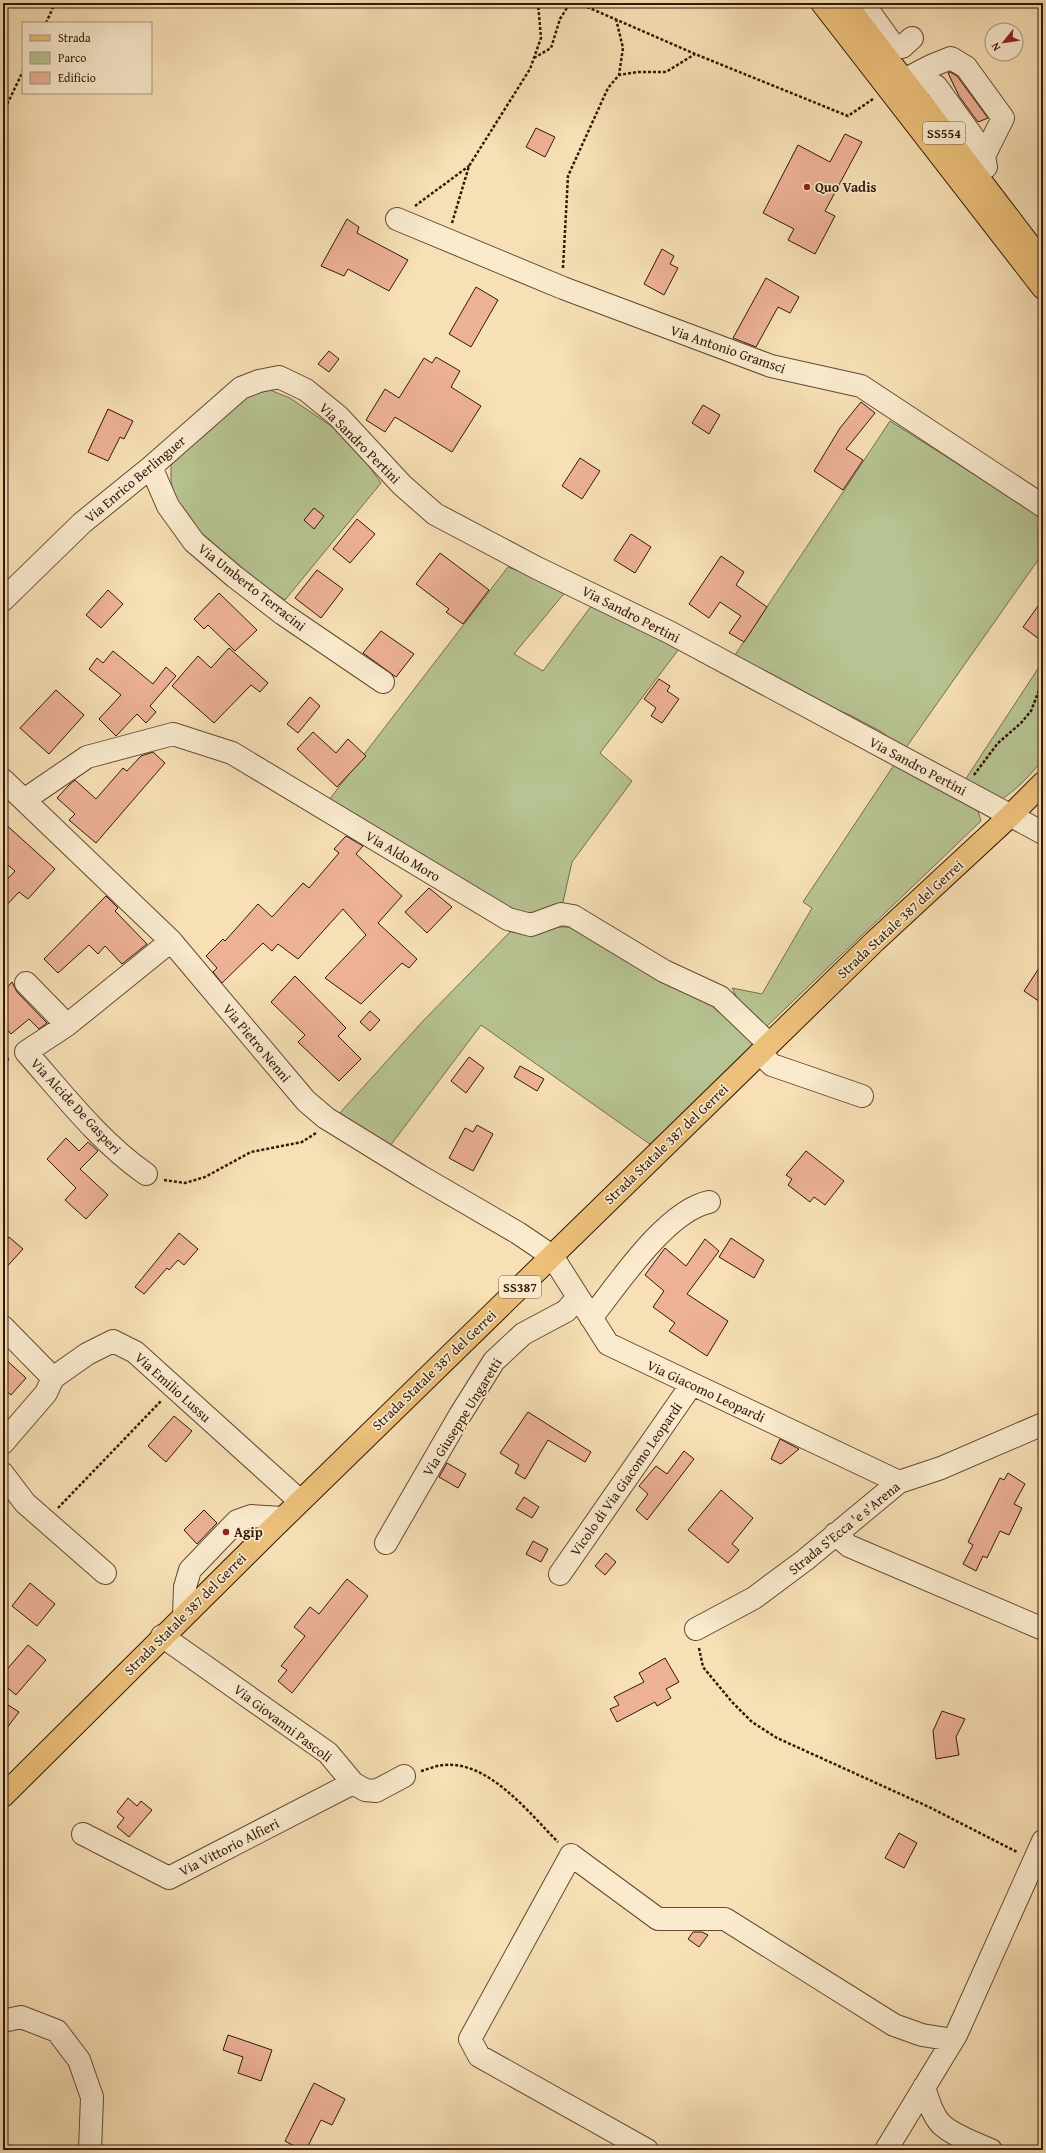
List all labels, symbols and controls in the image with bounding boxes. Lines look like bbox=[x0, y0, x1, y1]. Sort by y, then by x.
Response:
legend bbox=[22, 22, 152, 94]
north arrow bbox=[984, 22, 1024, 62]
text: Strada bbox=[58, 29, 91, 46]
text: N bbox=[986, 39, 1004, 54]
text: Parco bbox=[58, 49, 86, 66]
text: Edificio bbox=[58, 69, 96, 86]
road number: SS554 bbox=[923, 122, 965, 144]
place label: Quo Vadis bbox=[815, 177, 877, 197]
marker: Quo Vadis bbox=[802, 182, 812, 192]
street label: Via Antonio Gramsci bbox=[668, 320, 788, 378]
street label: Via Sandro Pertini bbox=[315, 398, 405, 488]
street label: Via Enrico Berlinguer bbox=[80, 430, 190, 527]
street label: Via Umberto Terracini bbox=[194, 538, 310, 636]
street label: Via Sandro Pertini bbox=[578, 581, 684, 647]
street label: Via Sandro Pertini bbox=[866, 732, 970, 800]
street label: Via Aldo Moro bbox=[362, 826, 444, 886]
street label: Strada Statale 387 del Gerrei bbox=[833, 855, 967, 983]
street label: Via Pietro Nenni bbox=[218, 999, 296, 1087]
street label: Via Alcide De Gasperi bbox=[26, 1054, 126, 1159]
street label: Strada Statale 387 del Gerrei bbox=[599, 1079, 733, 1209]
road number: SS387 bbox=[499, 1276, 541, 1298]
street label: Strada Statale 387 del Gerrei bbox=[367, 1305, 501, 1435]
street label: Via Emilio Lussu bbox=[130, 1347, 216, 1427]
street label: Via Giuseppe Ungaretti bbox=[417, 1354, 507, 1480]
street label: Via Giacomo Leopardi bbox=[644, 1355, 768, 1427]
street label: Vicolo di Via Giacomo Leopardi bbox=[565, 1398, 687, 1560]
street label: Strada S'Ecca 'e s'Arena bbox=[784, 1476, 904, 1579]
place label: Agip bbox=[234, 1522, 263, 1542]
marker: Agip bbox=[221, 1527, 231, 1537]
street label: Strada Statale 387 del Gerrei bbox=[119, 1548, 251, 1680]
street label: Via Giovanni Pascoli bbox=[230, 1679, 337, 1767]
street label: Via Vittorio Alfieri bbox=[175, 1813, 283, 1881]

